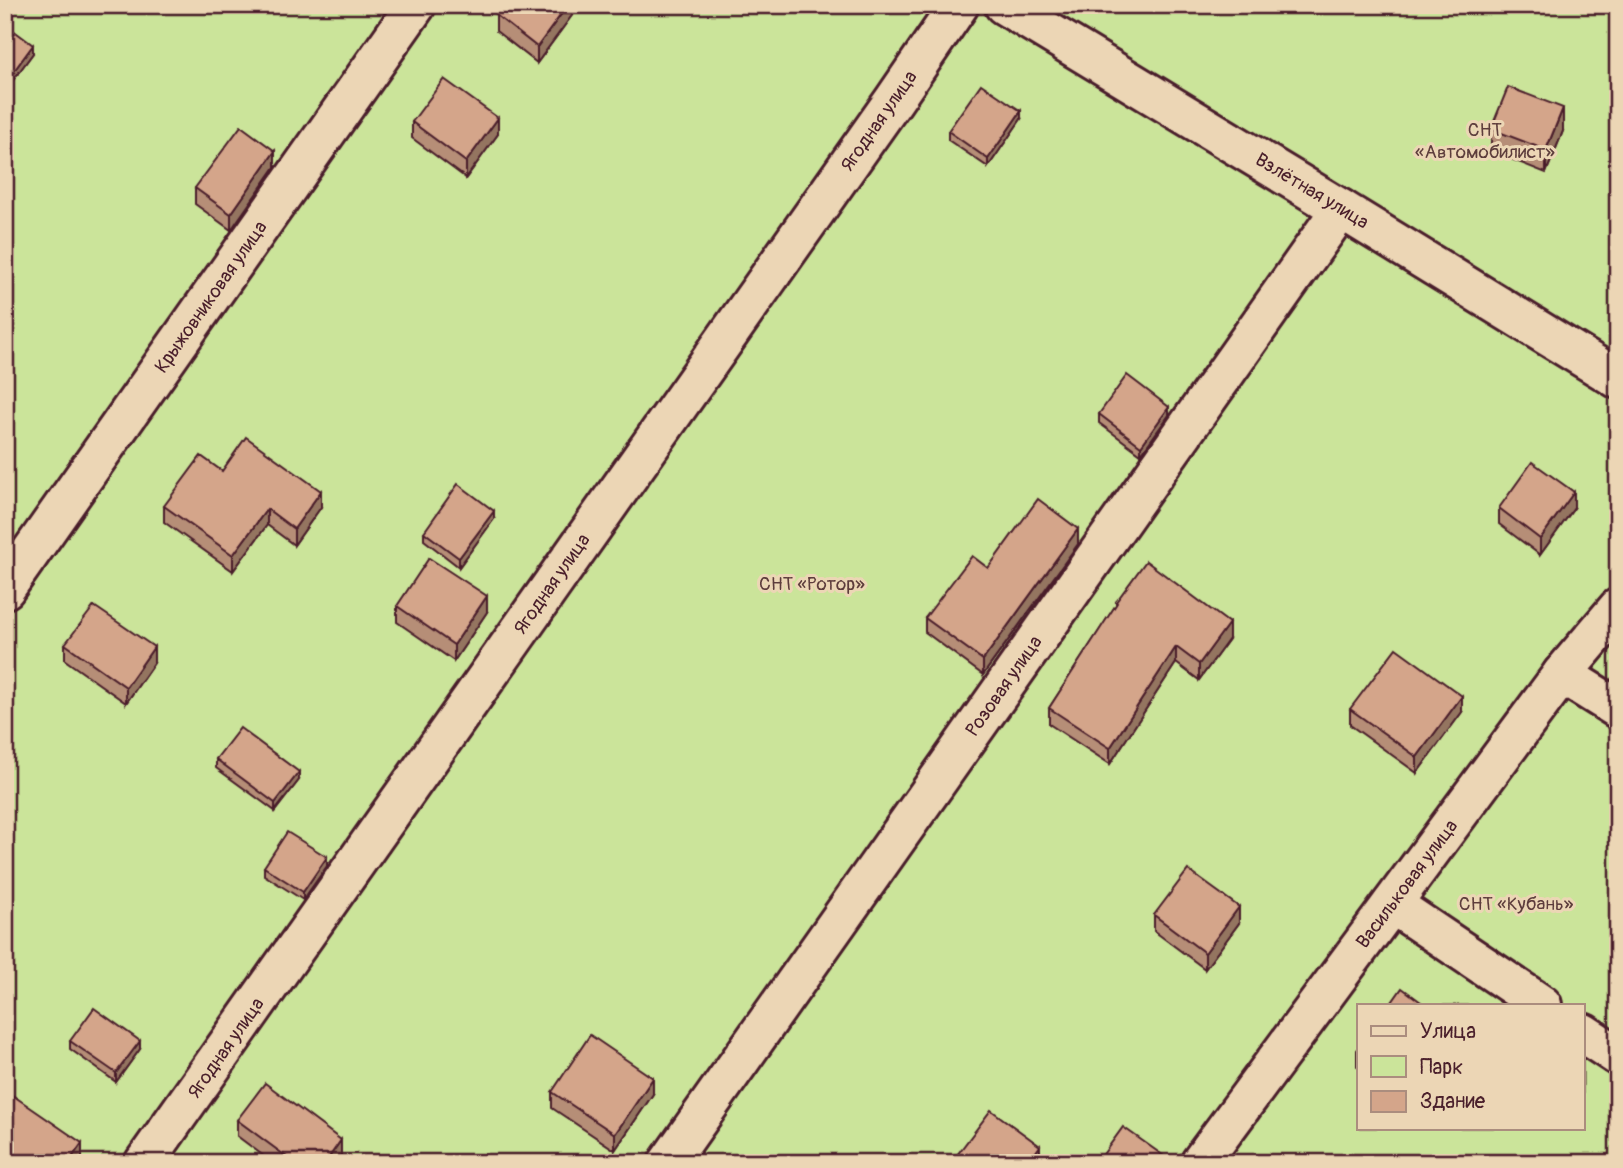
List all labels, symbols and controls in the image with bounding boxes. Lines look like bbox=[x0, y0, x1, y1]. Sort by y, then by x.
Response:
street label: Ягодная улица bbox=[835, 66, 923, 176]
park label: СНТ «Автомобилист» bbox=[1415, 118, 1555, 164]
street label: Взлётная улица bbox=[1251, 148, 1373, 234]
street label: Крыжовниковая улица bbox=[149, 216, 273, 378]
street label: Ягодная улица bbox=[508, 529, 596, 639]
park label: СНТ «Ротор» bbox=[759, 572, 865, 596]
street label: Розовая улица bbox=[960, 631, 1048, 741]
street label: Васильковая улица bbox=[1351, 815, 1463, 953]
park label: СНТ «Кубань» bbox=[1459, 892, 1574, 916]
street label: Ягодная улица bbox=[182, 993, 270, 1103]
legend bbox=[1357, 1004, 1584, 1130]
text: Улица bbox=[1420, 1018, 1476, 1045]
text: Парк bbox=[1420, 1054, 1463, 1081]
text: Здание bbox=[1420, 1088, 1486, 1115]

